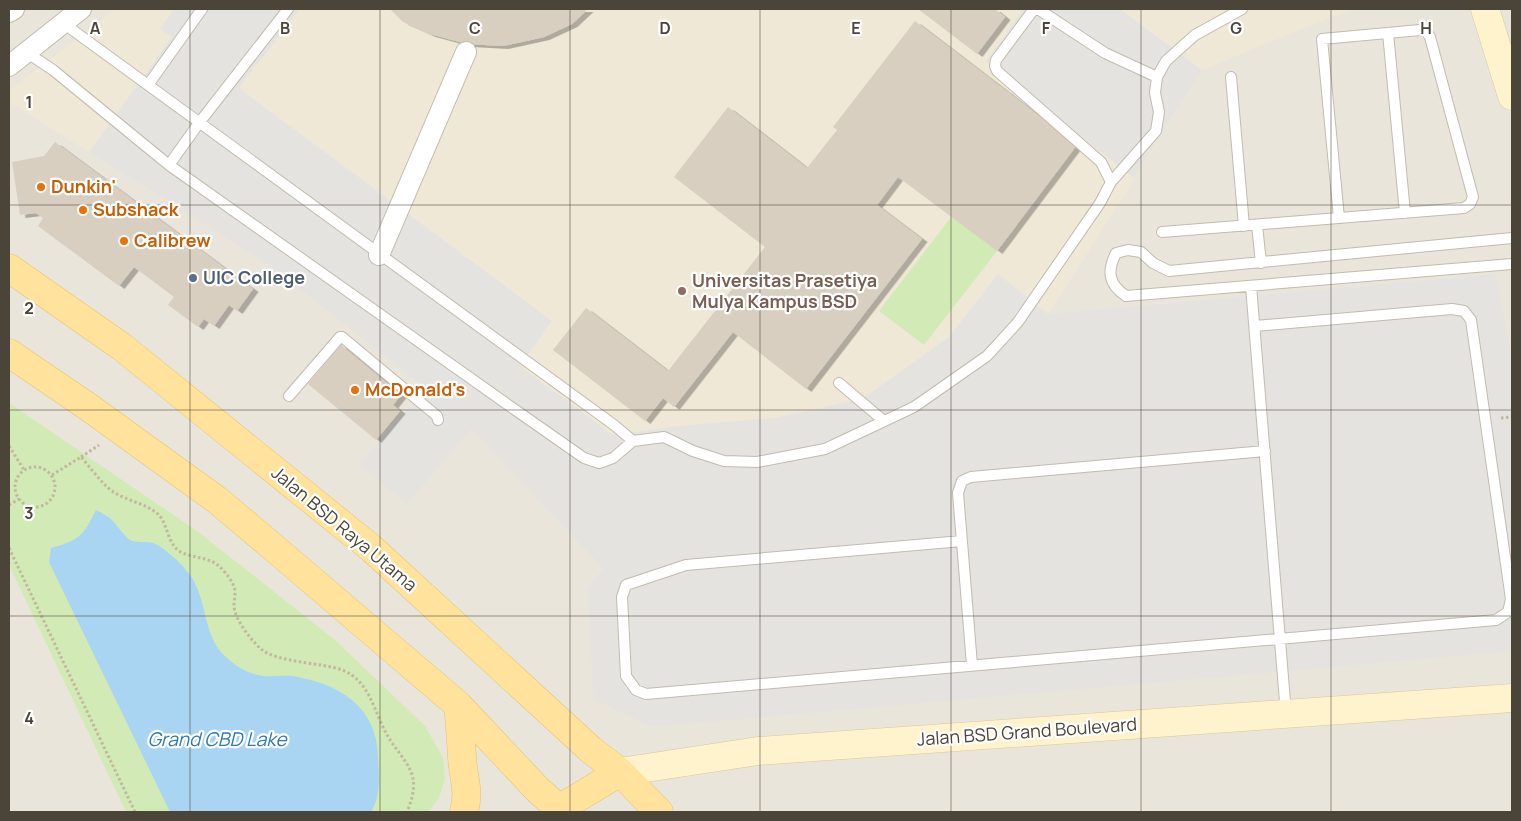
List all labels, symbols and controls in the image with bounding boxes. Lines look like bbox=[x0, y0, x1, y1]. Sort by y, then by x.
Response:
text: A bbox=[90, 17, 101, 39]
text: B bbox=[280, 17, 290, 39]
text: C bbox=[469, 17, 481, 39]
text: D bbox=[659, 17, 671, 39]
text: E bbox=[851, 17, 861, 39]
text: F bbox=[1042, 17, 1051, 39]
text: G bbox=[1230, 17, 1242, 39]
text: H bbox=[1420, 17, 1432, 39]
text: 1 bbox=[25, 91, 33, 113]
place label: Dunkin' bbox=[51, 174, 116, 198]
marker: Dunkin' bbox=[35, 181, 47, 193]
place label: Subshack bbox=[93, 197, 180, 221]
marker: Subshack bbox=[77, 204, 89, 216]
place label: Calibrew bbox=[134, 228, 211, 252]
marker: Calibrew bbox=[118, 235, 130, 247]
place label: UIC College bbox=[203, 265, 305, 289]
place label: Universitas Prasetiya Mulya Kampus BSD bbox=[692, 268, 877, 313]
marker: UIC College bbox=[187, 272, 199, 284]
marker: Universitas Prasetiya Mulya Kampus BSD bbox=[676, 285, 688, 297]
text: 2 bbox=[24, 297, 34, 319]
place label: McDonald's bbox=[365, 377, 466, 401]
marker: McDonald's bbox=[349, 384, 361, 396]
street label: Jalan BSD Raya Utama bbox=[267, 460, 423, 596]
text: 3 bbox=[24, 502, 34, 524]
text: 4 bbox=[24, 707, 34, 729]
street label: Jalan BSD Grand Boulevard bbox=[916, 711, 1138, 751]
water label: Grand CBD Lake bbox=[147, 726, 288, 752]

